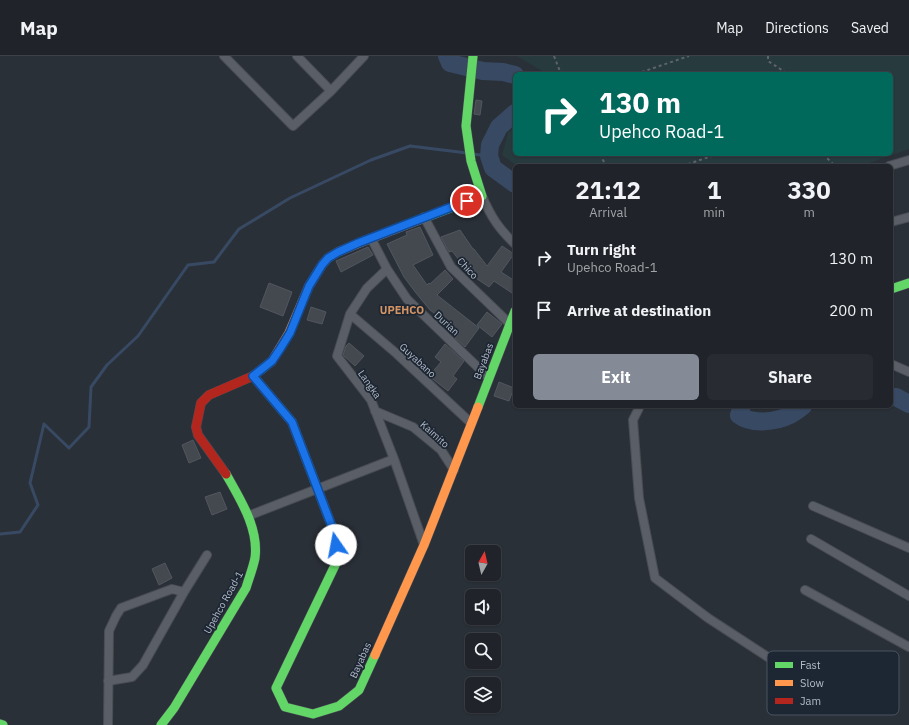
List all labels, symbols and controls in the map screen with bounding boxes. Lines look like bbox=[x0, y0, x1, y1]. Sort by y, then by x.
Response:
text: Map bbox=[20, 16, 58, 40]
text: Map bbox=[716, 19, 743, 37]
text: Directions bbox=[765, 19, 829, 37]
text: Saved bbox=[851, 19, 889, 37]
text: 130 m bbox=[599, 84, 681, 121]
icon: right bbox=[533, 88, 585, 140]
text: Upehco Road-1 bbox=[599, 120, 724, 143]
text: 21:12 bbox=[575, 174, 641, 206]
text: 1 bbox=[707, 174, 721, 206]
text: 330 bbox=[787, 174, 831, 206]
pin bbox=[450, 184, 484, 218]
icon: arrive bbox=[456, 190, 478, 212]
text: Arrival bbox=[589, 204, 627, 221]
text: min bbox=[703, 204, 725, 221]
text: m bbox=[803, 204, 815, 221]
text: Turn right bbox=[567, 240, 636, 259]
icon: right bbox=[533, 247, 555, 269]
text: 130 m bbox=[829, 249, 873, 268]
street label: Chico bbox=[454, 255, 481, 282]
text: Upehco Road-1 bbox=[567, 259, 658, 276]
icon: arrive bbox=[533, 299, 555, 321]
text: Arrive at destination bbox=[567, 301, 711, 320]
text: 200 m bbox=[829, 301, 873, 320]
district label: UPEHCO bbox=[380, 303, 424, 317]
street label: Durian bbox=[431, 309, 462, 338]
street label: Guyabano bbox=[397, 340, 439, 381]
street label: Bayabas bbox=[471, 341, 496, 381]
button: Exit bbox=[533, 354, 699, 400]
button: Share bbox=[707, 354, 873, 400]
street label: Langka bbox=[355, 368, 384, 402]
street label: Kaimito bbox=[418, 418, 452, 451]
position arrow bbox=[315, 524, 357, 566]
north arrow bbox=[465, 545, 501, 581]
map controls bbox=[465, 545, 501, 713]
street label: Upehco Road-1 bbox=[201, 569, 246, 636]
button: sound bbox=[465, 589, 501, 625]
button: search bbox=[465, 633, 501, 669]
street label: Bayabas bbox=[347, 640, 374, 680]
legend bbox=[767, 651, 899, 715]
text: Fast bbox=[800, 658, 821, 672]
text: Slow bbox=[800, 676, 824, 690]
button: layers bbox=[465, 677, 501, 713]
text: Jam bbox=[800, 694, 821, 708]

